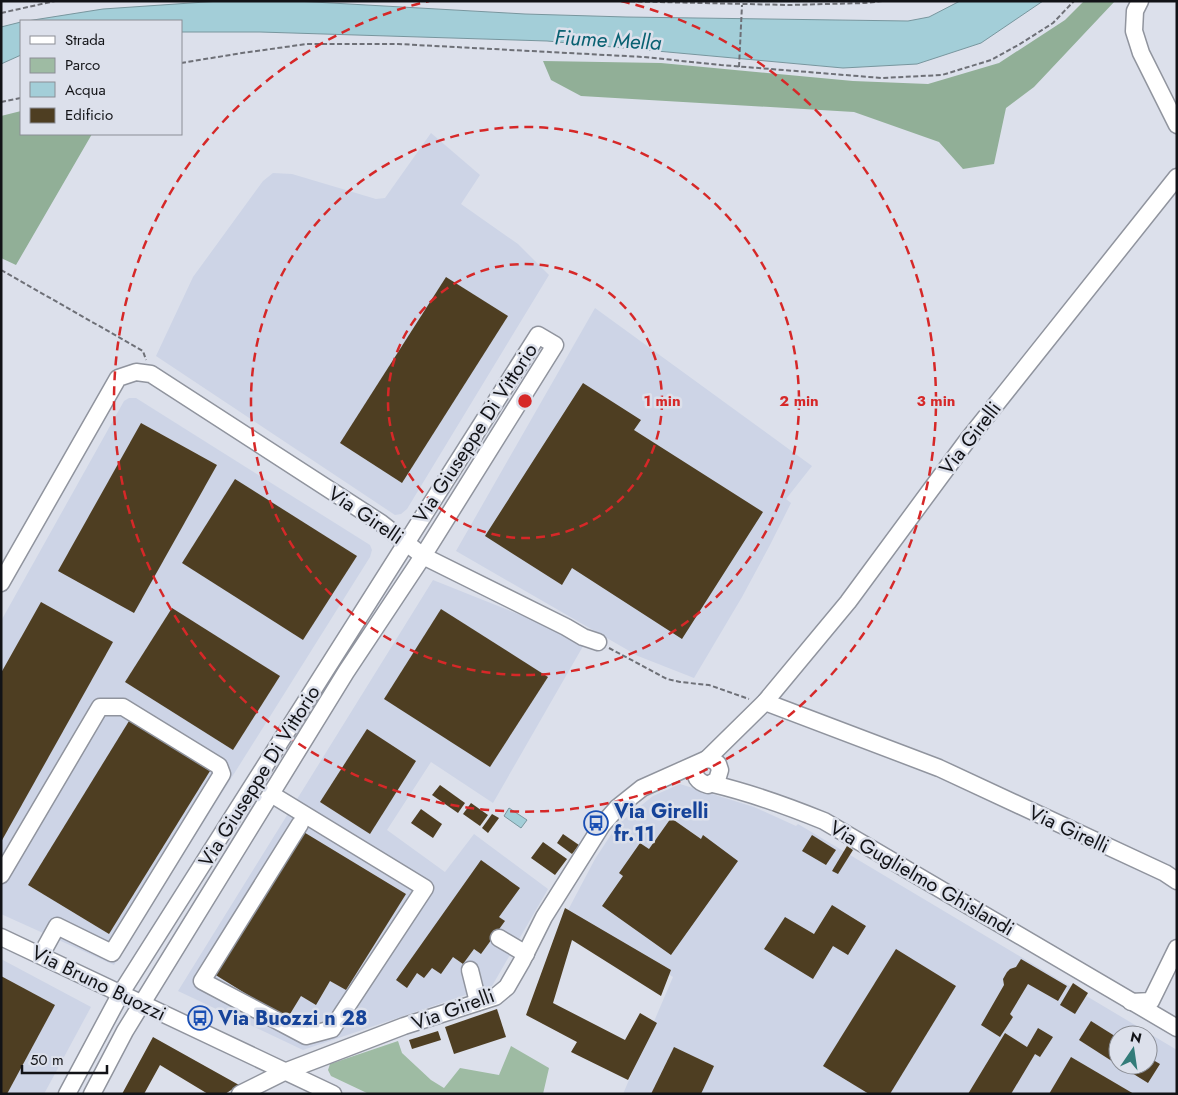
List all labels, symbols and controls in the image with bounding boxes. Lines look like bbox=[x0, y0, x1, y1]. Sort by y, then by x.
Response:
legend bbox=[20, 20, 182, 135]
water label: Fiume Mella bbox=[554, 22, 663, 58]
text: Strada bbox=[65, 29, 105, 51]
text: Parco bbox=[65, 54, 100, 76]
text: Acqua bbox=[65, 79, 106, 101]
text: Edificio bbox=[65, 104, 113, 126]
street label: Via Giuseppe Di Vittorio bbox=[406, 338, 545, 529]
text: 1 min bbox=[643, 390, 681, 412]
text: 2 min bbox=[779, 390, 819, 412]
text: 3 min bbox=[917, 390, 955, 412]
centre of rings bbox=[516, 392, 534, 410]
street label: Via Girelli bbox=[932, 396, 1008, 481]
street label: Via Girelli bbox=[322, 479, 409, 551]
street label: Via Giuseppe Di Vittorio bbox=[192, 680, 327, 873]
place label: Via Girelli fr.11 bbox=[613, 797, 709, 849]
street label: Via Girelli bbox=[1024, 798, 1114, 861]
bus stop icon: Via Girelli fr.11 bbox=[583, 810, 609, 836]
street label: Via Guglielmo Ghislandi bbox=[824, 814, 1020, 943]
street label: Via Bruno Buozzi bbox=[27, 938, 171, 1029]
street label: Via Girelli bbox=[408, 981, 499, 1038]
place label: Via Buozzi n 28 bbox=[217, 1004, 367, 1033]
bus stop icon: Via Buozzi n 28 bbox=[187, 1005, 213, 1031]
north arrow bbox=[1108, 1025, 1158, 1075]
text: N bbox=[1128, 1026, 1144, 1048]
scale bar bbox=[22, 1042, 108, 1074]
text: 50 m bbox=[30, 1049, 64, 1071]

